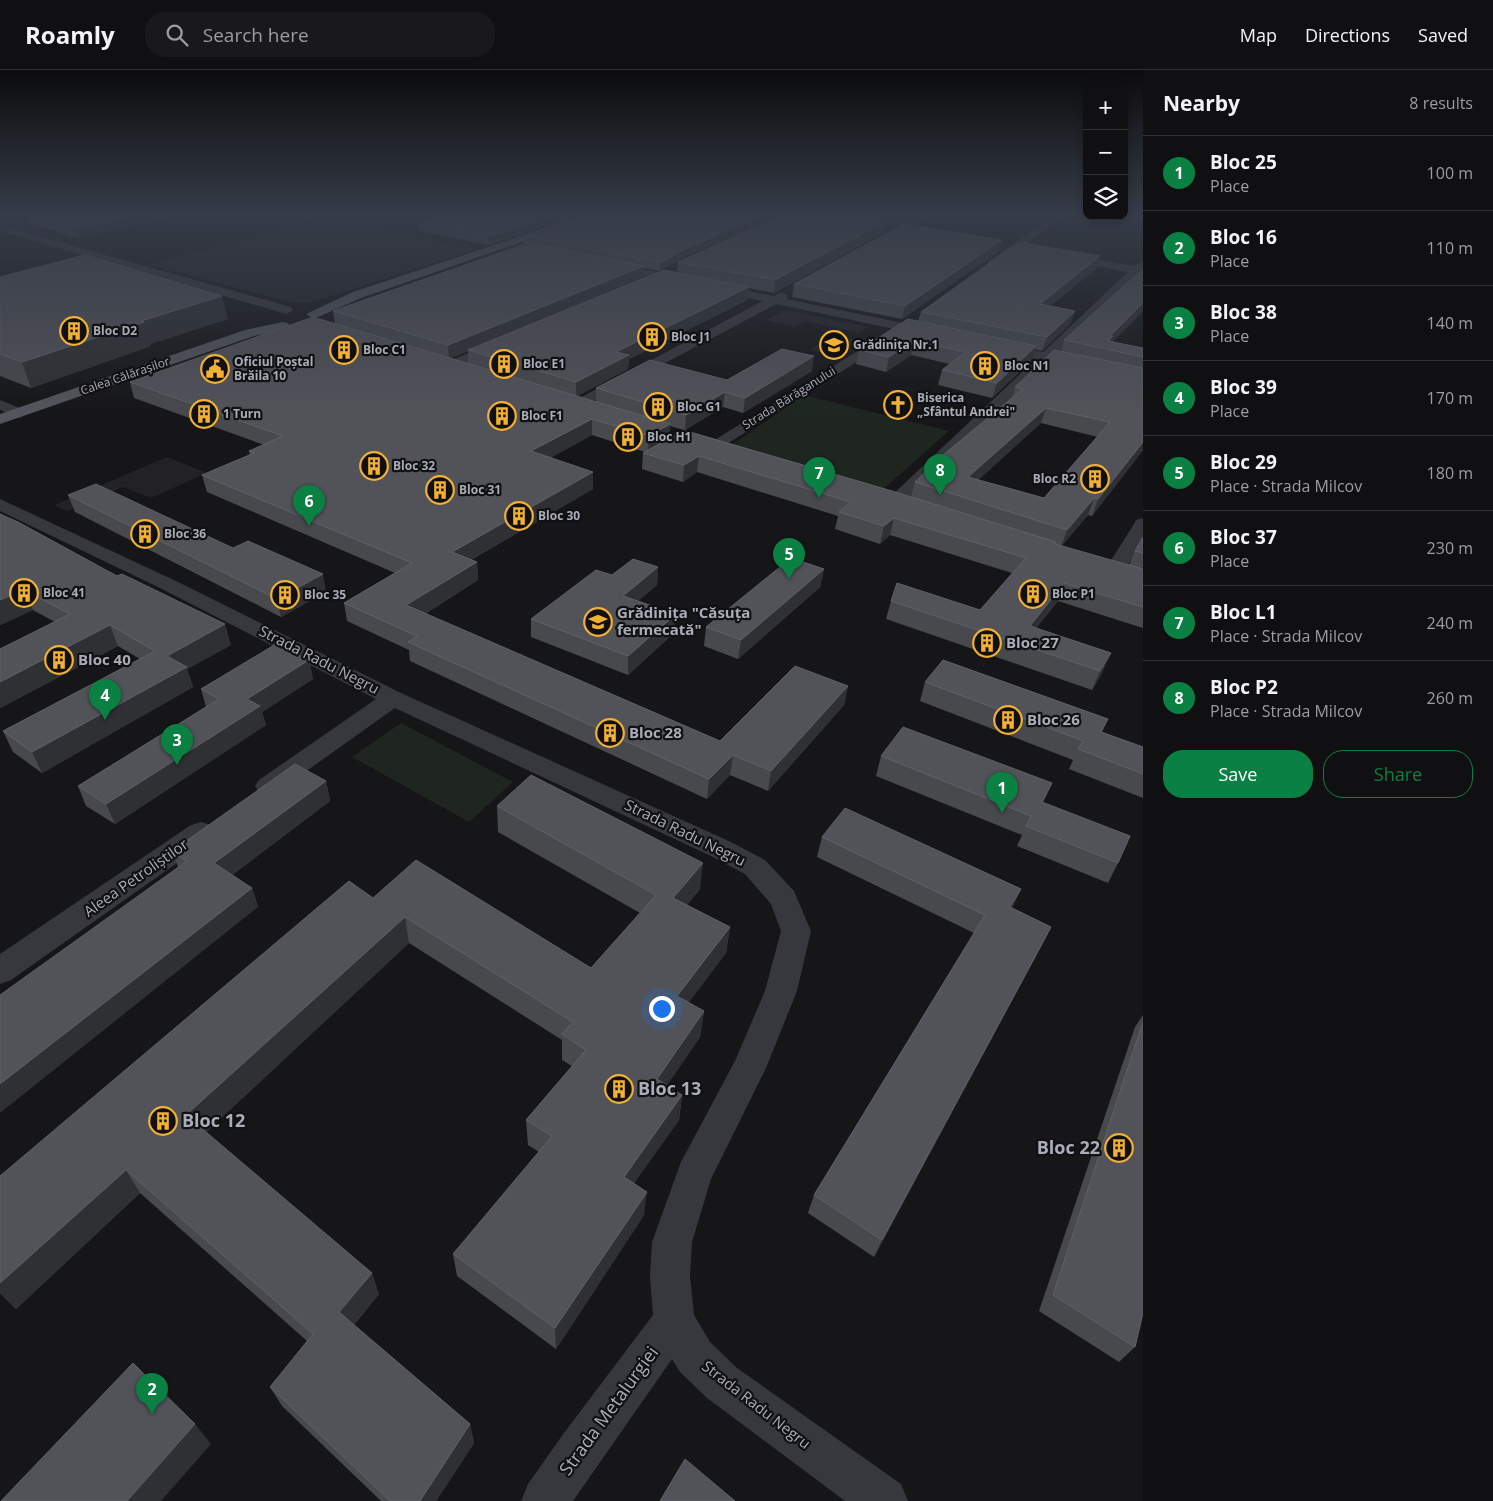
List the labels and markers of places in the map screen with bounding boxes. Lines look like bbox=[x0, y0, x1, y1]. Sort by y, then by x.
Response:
building icon: Bloc D2 bbox=[59, 316, 89, 346]
place label: Bloc D2 bbox=[93, 322, 137, 339]
building icon: Bloc J1 bbox=[637, 322, 667, 352]
place label: Bloc J1 bbox=[671, 328, 710, 345]
school or university icon: Grădinița Nr.1 bbox=[819, 330, 849, 360]
building icon: Bloc C1 bbox=[329, 335, 359, 365]
place label: Grădinița Nr.1 bbox=[853, 336, 938, 353]
place label: Bloc C1 bbox=[363, 341, 406, 358]
building icon: Bloc E1 bbox=[489, 349, 519, 379]
building icon: Bloc N1 bbox=[970, 351, 1000, 381]
place label: Oficiul Poștal Brăila 10 bbox=[234, 353, 313, 384]
public building icon: Oficiul Poștal Brăila 10 bbox=[200, 354, 230, 384]
place label: Bloc E1 bbox=[523, 355, 565, 372]
place label: Bloc N1 bbox=[1004, 357, 1049, 374]
place label: Biserica „Sfântul Andrei" bbox=[917, 389, 1015, 420]
church icon: Biserica „Sfântul Andrei" bbox=[883, 390, 913, 420]
building icon: Bloc G1 bbox=[643, 392, 673, 422]
place label: Bloc G1 bbox=[677, 398, 721, 415]
building icon: 1 Turn bbox=[189, 399, 219, 429]
building icon: Bloc F1 bbox=[487, 401, 517, 431]
place label: 1 Turn bbox=[223, 405, 261, 422]
place label: Bloc F1 bbox=[521, 407, 563, 424]
building icon: Bloc H1 bbox=[613, 422, 643, 452]
place label: Bloc H1 bbox=[647, 428, 691, 445]
building icon: Bloc 32 bbox=[359, 451, 389, 481]
pin: 8 bbox=[924, 454, 956, 495]
place label: Bloc 32 bbox=[393, 457, 435, 474]
pin: 7 bbox=[803, 457, 835, 498]
building icon: Bloc R2 bbox=[1080, 464, 1110, 494]
place label: Bloc R2 bbox=[1033, 470, 1076, 487]
building icon: Bloc 31 bbox=[425, 475, 455, 505]
place label: Bloc 31 bbox=[459, 481, 501, 498]
pin: 6 bbox=[293, 485, 325, 526]
building icon: Bloc 30 bbox=[504, 501, 534, 531]
place label: Bloc 30 bbox=[538, 507, 580, 524]
building icon: Bloc 36 bbox=[130, 519, 160, 549]
place label: Bloc 36 bbox=[164, 525, 206, 542]
pin: 5 bbox=[773, 538, 805, 579]
building icon: Bloc 41 bbox=[9, 578, 39, 608]
building icon: Bloc P1 bbox=[1018, 579, 1048, 609]
building icon: Bloc 35 bbox=[270, 580, 300, 610]
place label: Bloc 41 bbox=[43, 584, 85, 601]
place label: Bloc P1 bbox=[1052, 585, 1095, 602]
place label: Bloc 35 bbox=[304, 586, 346, 603]
place label: Grădinița "Căsuța fermecată" bbox=[617, 602, 750, 639]
school or university icon: Grădinița "Căsuța fermecată" bbox=[583, 607, 613, 637]
building icon: Bloc 27 bbox=[972, 628, 1002, 658]
place label: Bloc 27 bbox=[1006, 632, 1059, 652]
building icon: Bloc 40 bbox=[44, 645, 74, 675]
place label: Bloc 40 bbox=[78, 649, 131, 669]
pin: 4 bbox=[89, 679, 121, 720]
building icon: Bloc 26 bbox=[993, 705, 1023, 735]
place label: Bloc 26 bbox=[1027, 709, 1080, 729]
building icon: Bloc 28 bbox=[595, 718, 625, 748]
place label: Bloc 28 bbox=[629, 722, 682, 742]
pin: 3 bbox=[161, 724, 193, 765]
pin: 1 bbox=[986, 772, 1018, 813]
building icon: Bloc 13 bbox=[604, 1074, 634, 1104]
place label: Bloc 13 bbox=[638, 1076, 701, 1100]
building icon: Bloc 12 bbox=[148, 1106, 178, 1136]
place label: Bloc 12 bbox=[182, 1108, 245, 1132]
building icon: Bloc 22 bbox=[1104, 1133, 1134, 1163]
place label: Bloc 22 bbox=[1037, 1135, 1100, 1159]
pin: 2 bbox=[136, 1373, 168, 1414]

